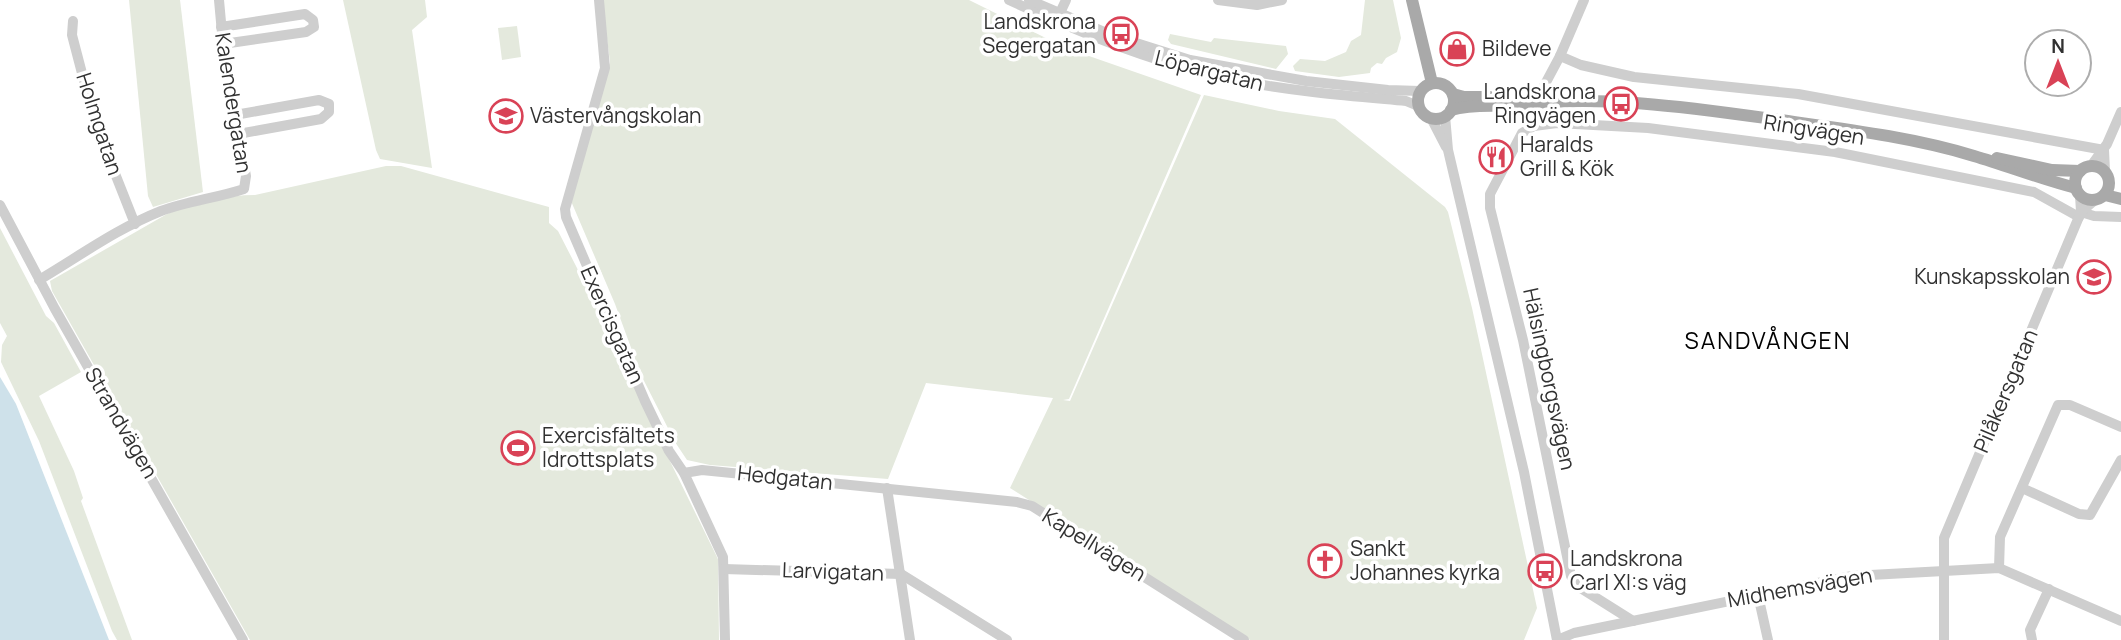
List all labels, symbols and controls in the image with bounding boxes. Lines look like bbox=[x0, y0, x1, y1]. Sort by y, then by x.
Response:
place label: Landskrona Segergatan bbox=[982, 7, 1096, 59]
bus stop icon: Landskrona Segergatan bbox=[1102, 15, 1140, 53]
north arrow bbox=[2023, 28, 2093, 98]
shop icon: Bildeve bbox=[1438, 30, 1476, 68]
street label: Kalendergatan bbox=[209, 31, 259, 175]
text: N bbox=[2051, 33, 2065, 59]
place label: Bildeve bbox=[1482, 34, 1552, 62]
street label: Löpargatan bbox=[1152, 43, 1267, 97]
street label: Holmgatan bbox=[70, 69, 130, 178]
place label: Landskrona Ringvägen bbox=[1483, 77, 1596, 129]
bus stop icon: Landskrona Ringvägen bbox=[1602, 85, 1640, 123]
school or university icon: Västervångskolan bbox=[487, 97, 525, 135]
place label: Västervångskolan bbox=[530, 101, 702, 129]
street label: Ringvägen bbox=[1762, 107, 1867, 151]
place label: Haralds Grill & Kök bbox=[1520, 130, 1614, 182]
restaurant icon: Haralds Grill & Kök bbox=[1477, 138, 1515, 176]
school or university icon: Kunskapsskolan bbox=[2075, 258, 2113, 296]
street label: Exercisgatan bbox=[574, 261, 651, 388]
place label: Kunskapsskolan bbox=[1914, 262, 2070, 290]
street label: Hälsingborgsvägen bbox=[1517, 285, 1583, 472]
district label: SANDVÅNGEN bbox=[1685, 324, 1851, 356]
street label: Pilåkersgatan bbox=[1967, 325, 2044, 457]
street label: Strandvägen bbox=[79, 362, 165, 483]
place label: Exercisfältets Idrottsplats bbox=[542, 421, 675, 473]
sports icon: Exercisfältets Idrottsplats bbox=[499, 429, 537, 467]
street label: Hedgatan bbox=[736, 458, 834, 496]
street label: Kapellvägen bbox=[1037, 501, 1152, 587]
place label: Sankt Johannes kyrka bbox=[1350, 534, 1500, 586]
church icon: Sankt Johannes kyrka bbox=[1306, 542, 1344, 580]
place label: Landskrona Carl XI:s väg bbox=[1570, 544, 1687, 596]
bus stop icon: Landskrona Carl XI:s väg bbox=[1526, 552, 1564, 590]
street label: Larvigatan bbox=[781, 555, 885, 587]
street label: Midhemsvägen bbox=[1725, 561, 1874, 614]

